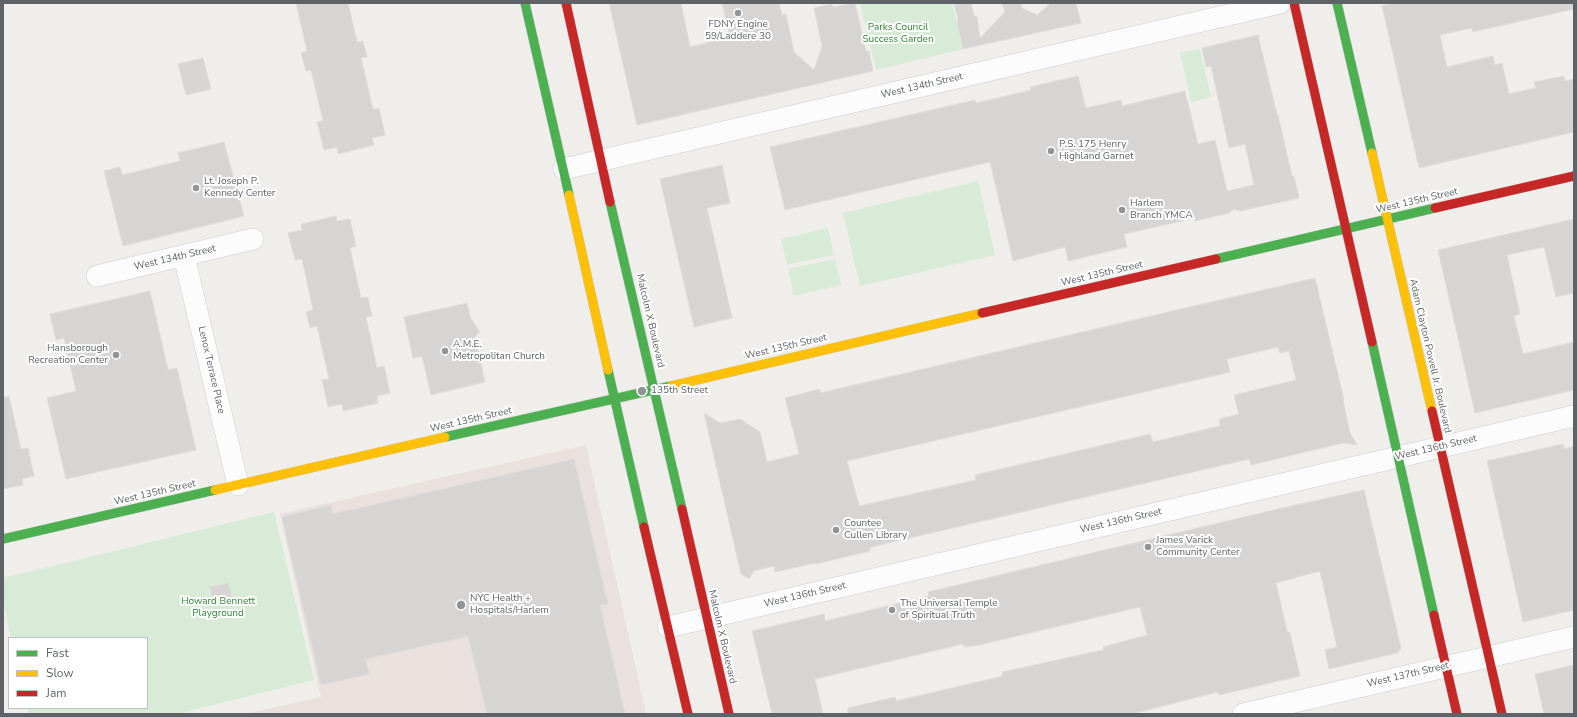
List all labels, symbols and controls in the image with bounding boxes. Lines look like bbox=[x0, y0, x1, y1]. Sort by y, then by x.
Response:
marker: FDNY Engine 59/Laddere 30 bbox=[733, 8, 743, 18]
place label: FDNY Engine 59/Laddere 30 bbox=[705, 19, 771, 42]
park label: Parks Council Success Garden bbox=[862, 22, 934, 46]
street label: West 134th Street bbox=[880, 71, 964, 101]
place label: P.S. 175 Henry Highland Garnet bbox=[1059, 139, 1133, 162]
marker: P.S. 175 Henry Highland Garnet bbox=[1046, 146, 1056, 156]
place label: Lt. Joseph P. Kennedy Center bbox=[204, 176, 275, 200]
marker: Lt. Joseph P. Kennedy Center bbox=[191, 183, 201, 193]
street label: West 135th Street bbox=[1375, 186, 1459, 216]
place label: Harlem Branch YMCA bbox=[1130, 198, 1193, 222]
marker: Harlem Branch YMCA bbox=[1117, 205, 1127, 215]
street label: West 134th Street bbox=[133, 243, 217, 273]
street label: West 135th Street bbox=[1060, 259, 1144, 289]
street label: Malcolm X Boulevard bbox=[633, 273, 667, 369]
street label: Adam Clayton Powell Jr. Boulevard bbox=[1406, 278, 1454, 434]
street label: Lenox Terrace Place bbox=[195, 325, 227, 415]
street label: West 135th Street bbox=[744, 332, 828, 362]
place label: A.M.E. Metropolitan Church bbox=[453, 339, 545, 362]
place label: Hansborough Recreation Center bbox=[28, 343, 108, 366]
marker: A.M.E. Metropolitan Church bbox=[440, 346, 450, 356]
marker: Hansborough Recreation Center bbox=[111, 350, 121, 360]
marker: 135th Street bbox=[636, 385, 648, 397]
place label: 135th Street bbox=[651, 385, 708, 397]
street label: West 135th Street bbox=[429, 405, 513, 435]
street label: West 136th Street bbox=[1394, 433, 1478, 463]
street label: West 135th Street bbox=[113, 478, 197, 508]
street label: West 136th Street bbox=[1079, 506, 1163, 536]
place label: Countee Cullen Library bbox=[844, 518, 907, 542]
marker: Countee Cullen Library bbox=[831, 525, 841, 535]
place label: James Varick Community Center bbox=[1156, 535, 1240, 558]
marker: James Varick Community Center bbox=[1143, 542, 1153, 552]
street label: West 136th Street bbox=[763, 580, 847, 610]
street label: Malcolm X Boulevard bbox=[705, 589, 739, 685]
place label: NYC Health + Hospitals/Harlem bbox=[470, 593, 549, 616]
park label: Howard Bennett Playground bbox=[181, 596, 255, 620]
place label: The Universal Temple of Spiritual Truth bbox=[900, 598, 998, 622]
marker: NYC Health + Hospitals/Harlem bbox=[455, 599, 467, 611]
marker: The Universal Temple of Spiritual Truth bbox=[887, 605, 897, 615]
legend bbox=[8, 637, 148, 709]
text: Fast bbox=[46, 645, 69, 661]
street label: West 137th Street bbox=[1366, 660, 1450, 690]
text: Slow bbox=[46, 665, 74, 681]
text: Jam bbox=[46, 685, 67, 701]

